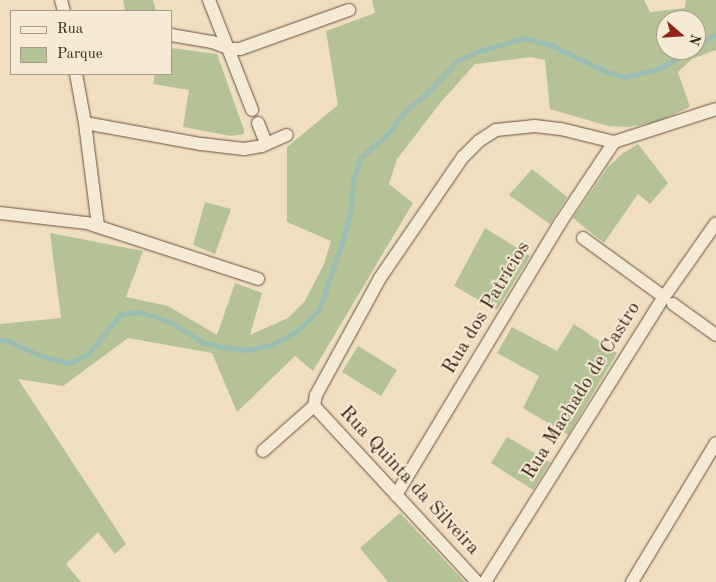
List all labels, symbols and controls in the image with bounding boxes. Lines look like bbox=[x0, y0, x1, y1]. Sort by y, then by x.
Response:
legend bbox=[10, 10, 172, 75]
north arrow bbox=[656, 10, 706, 60]
text: Rua bbox=[57, 22, 83, 37]
text: N bbox=[686, 32, 703, 47]
text: Parque bbox=[57, 47, 103, 62]
street label: Rua dos Patrícios bbox=[438, 237, 536, 379]
street label: Rua Machado de Castro bbox=[518, 298, 646, 484]
street label: Rua Quinta da Silveira bbox=[334, 401, 484, 561]

